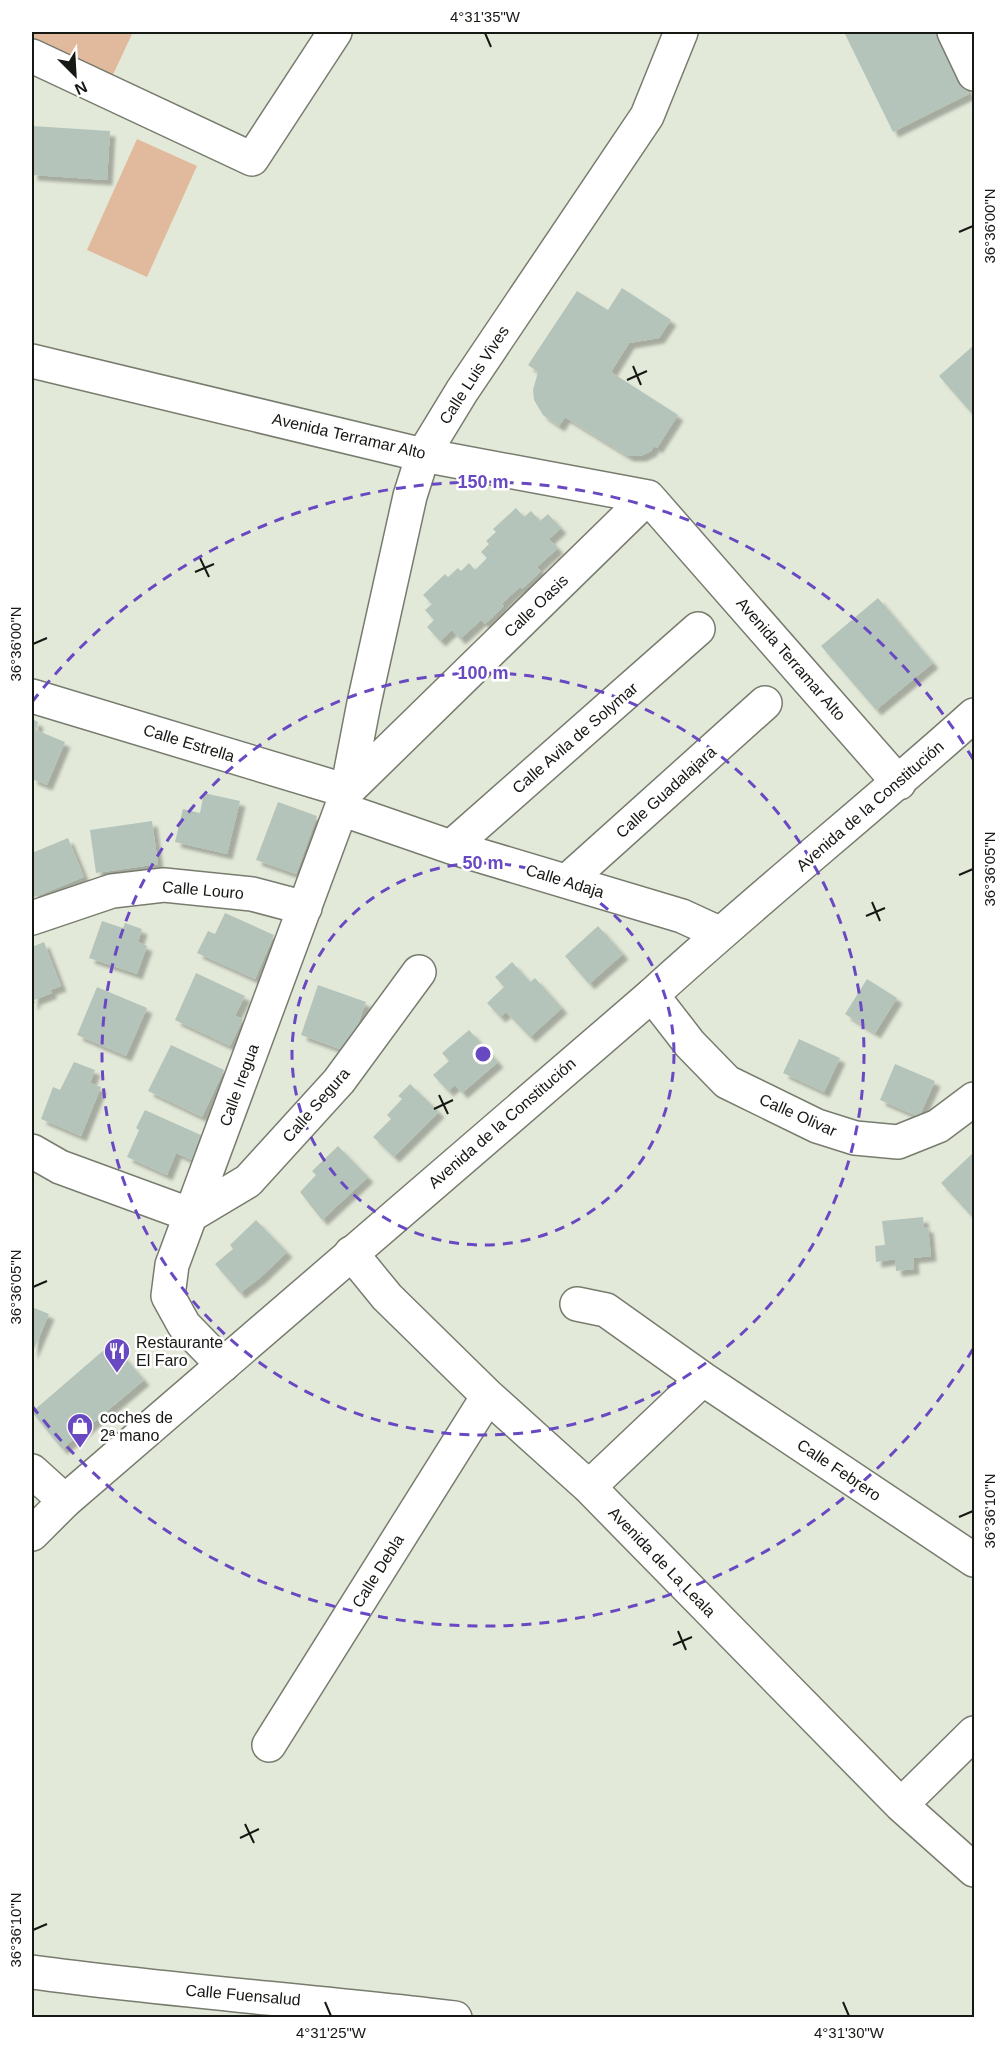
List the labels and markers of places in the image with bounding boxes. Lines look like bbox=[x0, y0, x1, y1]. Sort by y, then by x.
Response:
centre of rings bbox=[473, 1044, 493, 1064]
place label: Restaurante El Faro bbox=[136, 1334, 223, 1369]
restaurant icon: Restaurante El Faro bbox=[102, 1336, 132, 1374]
place label: coches de 2ª mano bbox=[100, 1409, 173, 1444]
shop icon: coches de 2ª mano bbox=[65, 1411, 95, 1449]

